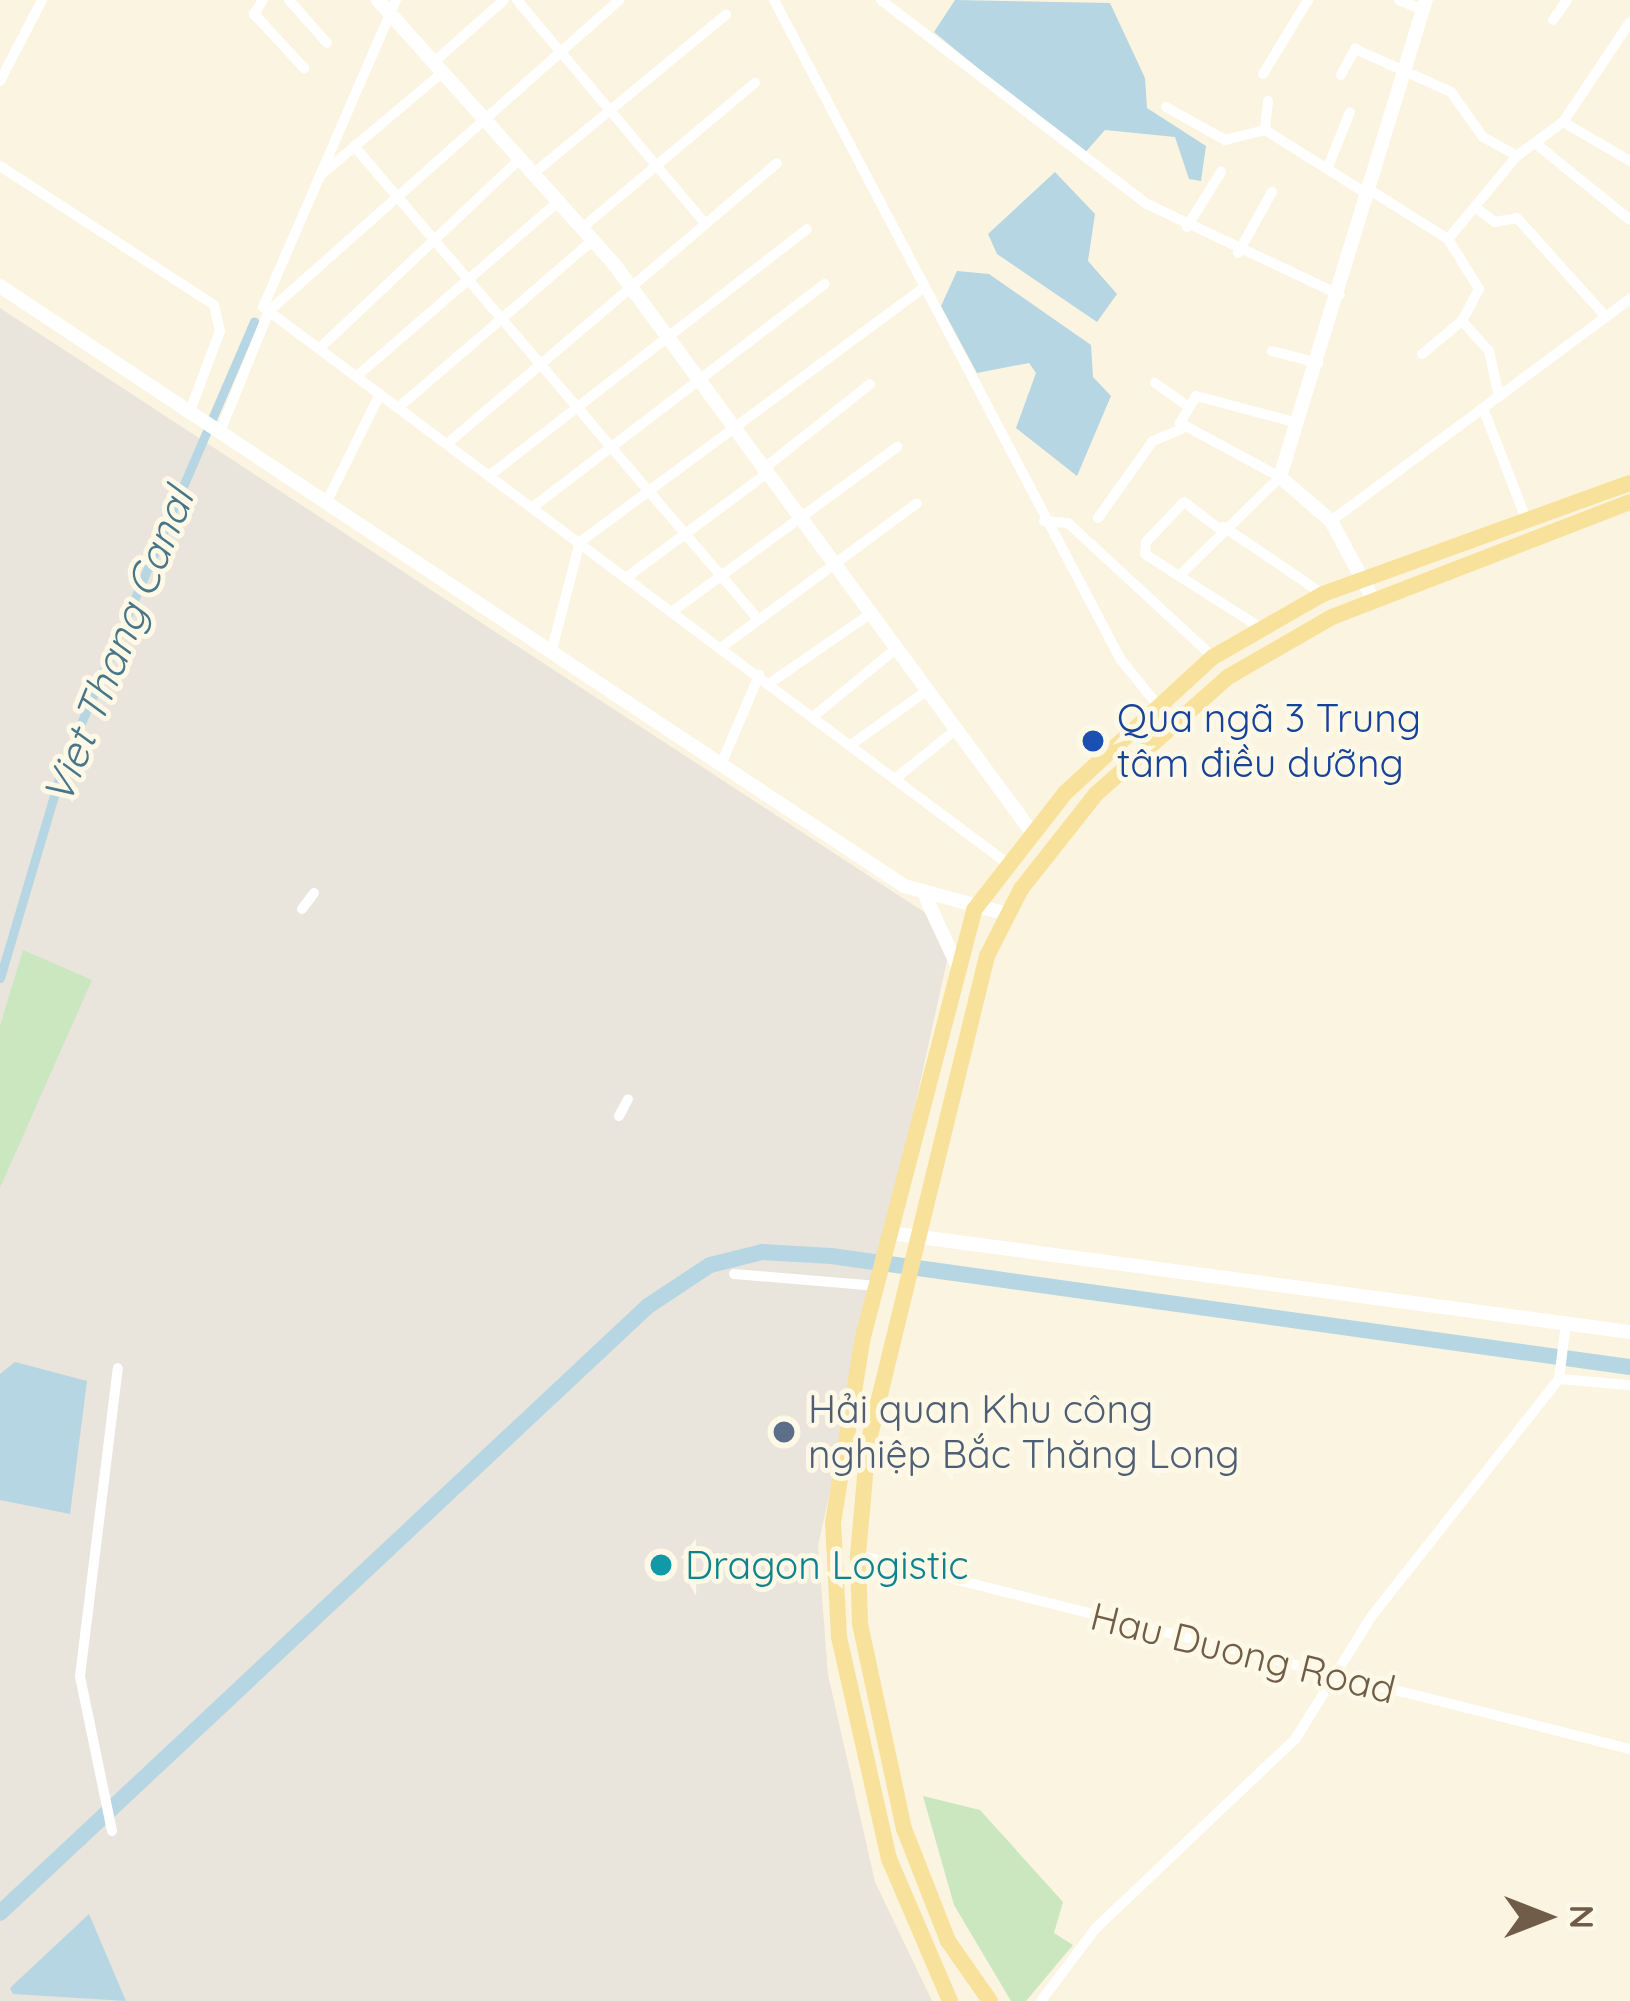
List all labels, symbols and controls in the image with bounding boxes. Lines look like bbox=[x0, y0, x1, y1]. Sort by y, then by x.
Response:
water label: Viet Thang Canal bbox=[32, 481, 204, 811]
place label: Qua ngã 3 Trung tâm điều dưỡng bbox=[1117, 696, 1421, 787]
marker: Qua ngã 3 Trung tâm điều dưỡng bbox=[1080, 728, 1106, 754]
place label: Hải quan Khu công nghiệp Bắc Thăng Long bbox=[808, 1387, 1240, 1478]
marker: Hải quan Khu công nghiệp Bắc Thăng Long bbox=[771, 1419, 797, 1445]
place label: Dragon Logistic bbox=[685, 1542, 969, 1588]
marker: Dragon Logistic bbox=[648, 1552, 674, 1578]
street label: Hau Duong Road bbox=[1086, 1593, 1400, 1713]
north arrow bbox=[1486, 1857, 1606, 1977]
text: N bbox=[1562, 1905, 1603, 1929]

